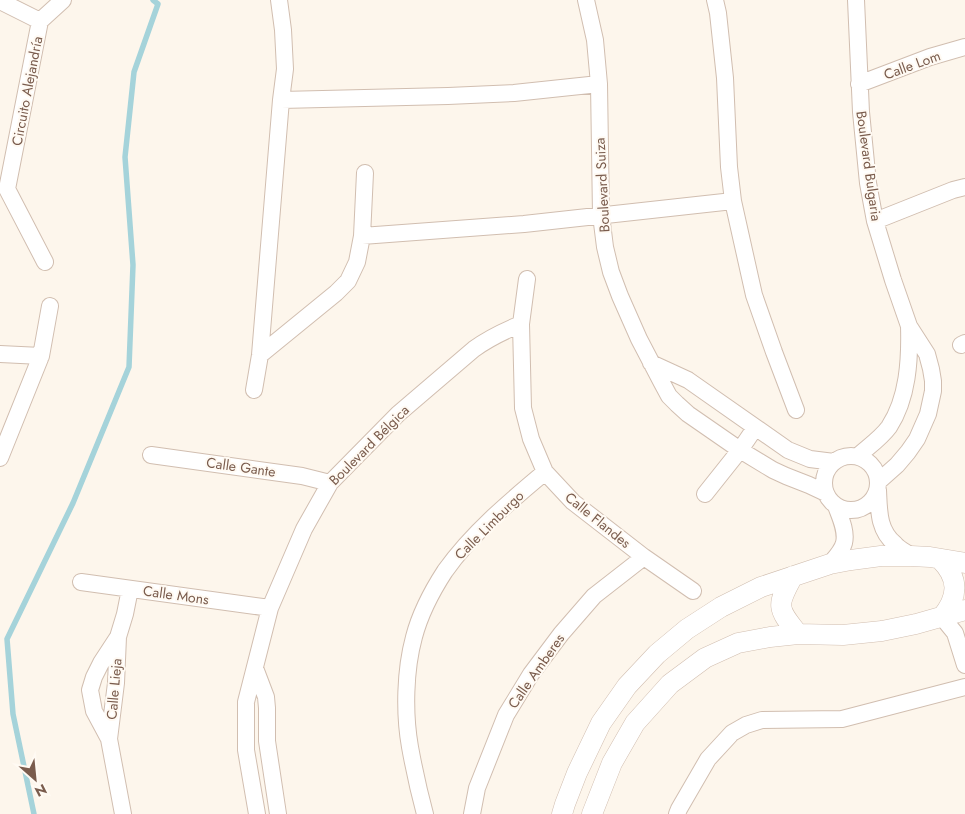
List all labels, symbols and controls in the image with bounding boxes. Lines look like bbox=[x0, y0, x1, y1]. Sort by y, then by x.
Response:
street label: Circuito Alejandría bbox=[7, 35, 47, 147]
street label: Calle Lom bbox=[881, 46, 943, 84]
street label: Boulevard Bulgaria bbox=[851, 110, 887, 222]
street label: Boulevard Suiza bbox=[590, 137, 614, 233]
street label: Boulevard Bélgica bbox=[324, 400, 414, 490]
street label: Calle Gante bbox=[205, 452, 277, 482]
street label: Calle Limburgo bbox=[450, 486, 528, 564]
street label: Calle Flandes bbox=[561, 487, 635, 553]
street label: Calle Mons bbox=[142, 580, 210, 610]
street label: Calle Amberes bbox=[503, 629, 569, 712]
street label: Calle Lieja bbox=[101, 657, 127, 721]
north arrow bbox=[10, 754, 60, 804]
text: N bbox=[31, 779, 50, 802]

